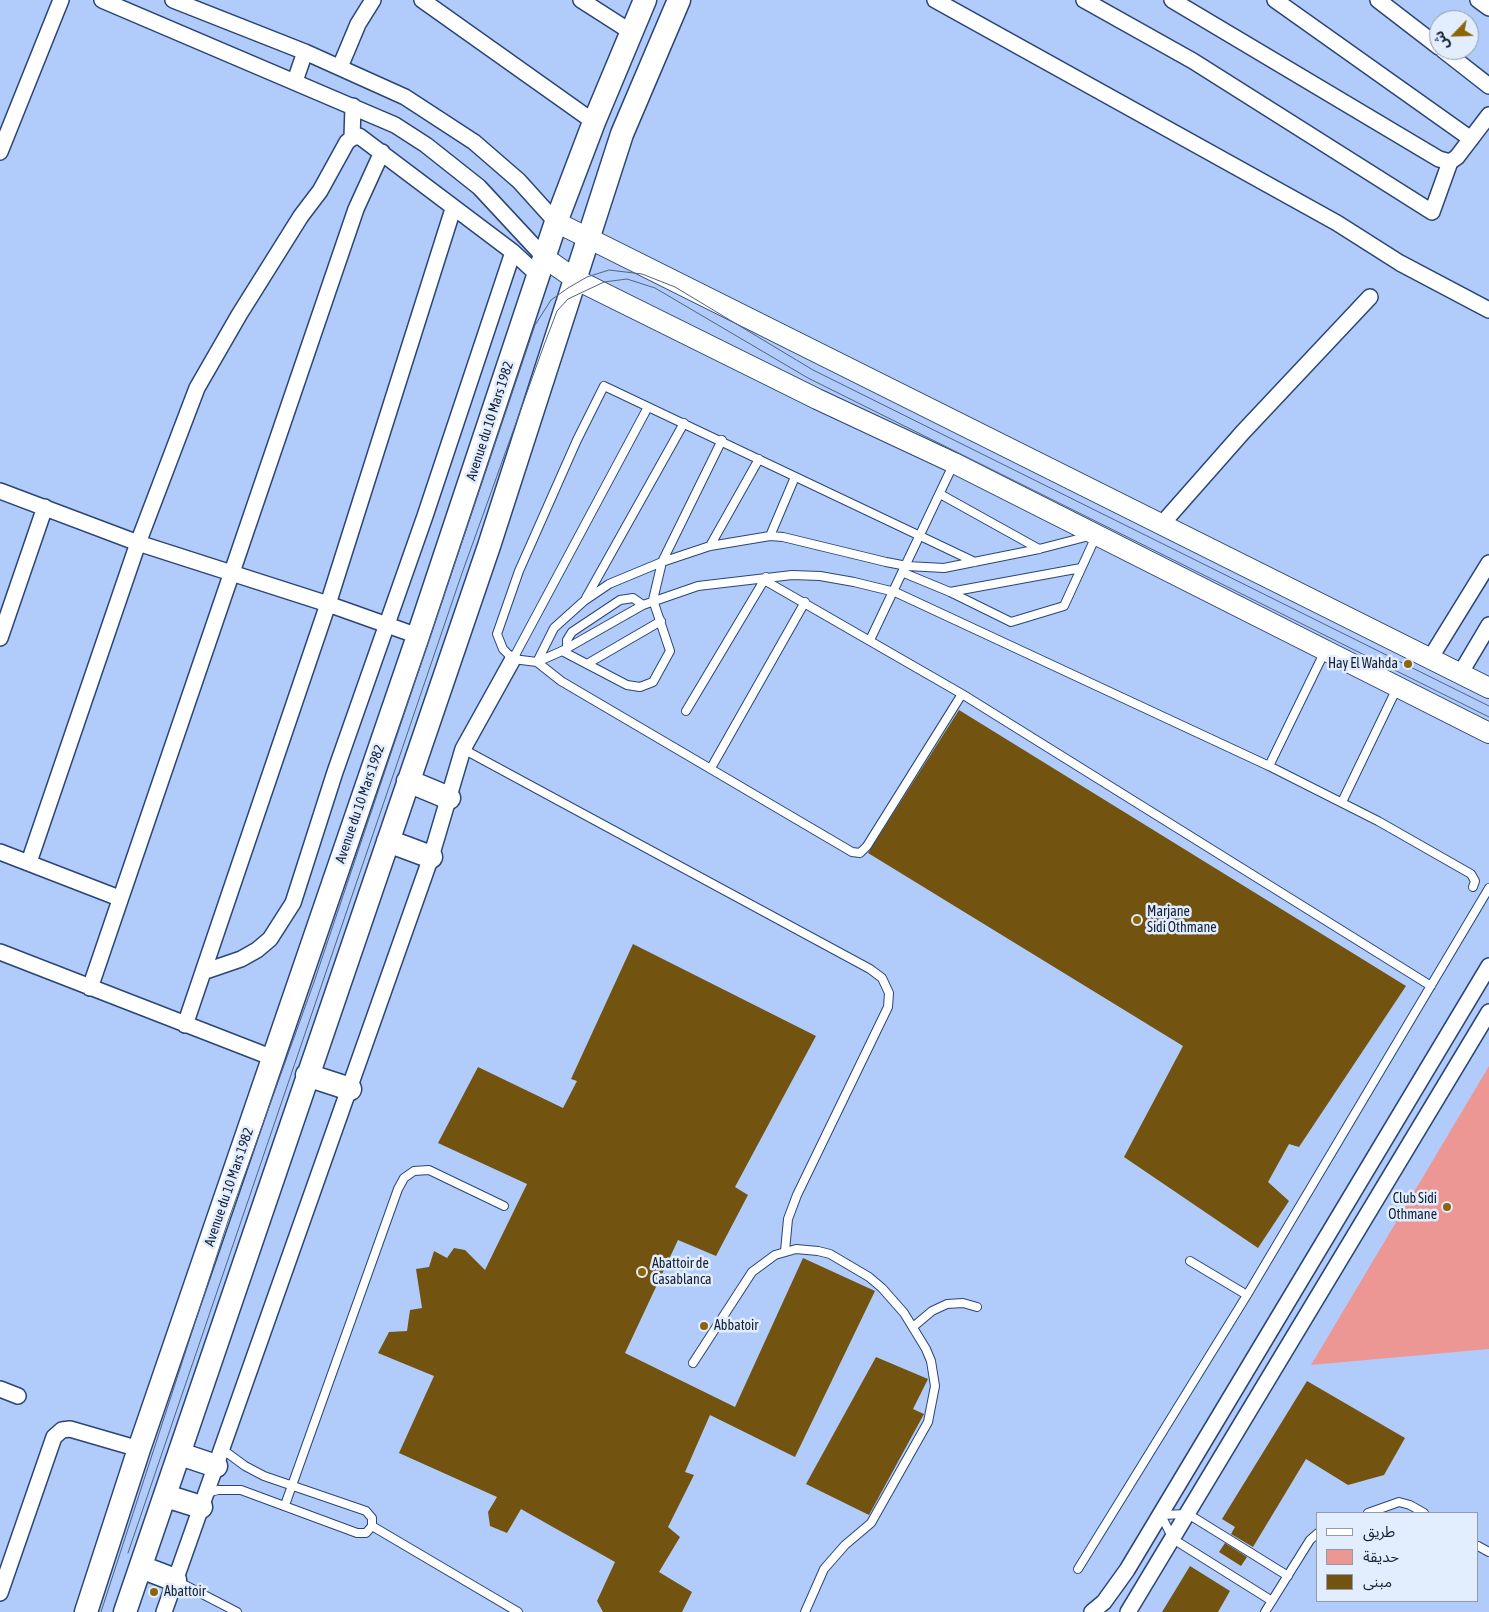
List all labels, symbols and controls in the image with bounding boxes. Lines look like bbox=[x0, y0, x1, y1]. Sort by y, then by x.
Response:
north arrow bbox=[1429, 10, 1479, 60]
text: ش bbox=[1430, 29, 1452, 53]
street label: Avenue du 10 Mars 1982 bbox=[463, 359, 517, 483]
place label: Hay El Wahda bbox=[1328, 656, 1398, 672]
marker: Hay El Wahda bbox=[1402, 658, 1414, 670]
street label: Avenue du 10 Mars 1982 bbox=[332, 743, 388, 865]
place label: Marjane Sidi Othmane bbox=[1147, 904, 1217, 936]
marker: Marjane Sidi Othmane bbox=[1131, 914, 1143, 926]
street label: Avenue du 10 Mars 1982 bbox=[201, 1126, 257, 1248]
place label: Club Sidi Othmane bbox=[1388, 1191, 1437, 1224]
marker: Club Sidi Othmane bbox=[1441, 1201, 1453, 1213]
place label: Abattoir de Casablanca bbox=[652, 1256, 712, 1288]
marker: Abattoir de Casablanca bbox=[636, 1266, 648, 1278]
place label: Abbatoir bbox=[714, 1318, 758, 1334]
marker: Abbatoir bbox=[698, 1320, 710, 1332]
legend bbox=[1316, 1512, 1479, 1602]
text: طريق bbox=[1363, 1523, 1395, 1540]
text: حديقة bbox=[1363, 1548, 1399, 1565]
text: مبنى bbox=[1363, 1573, 1392, 1590]
place label: Abattoir bbox=[164, 1584, 206, 1600]
marker: Abattoir bbox=[148, 1586, 160, 1598]

